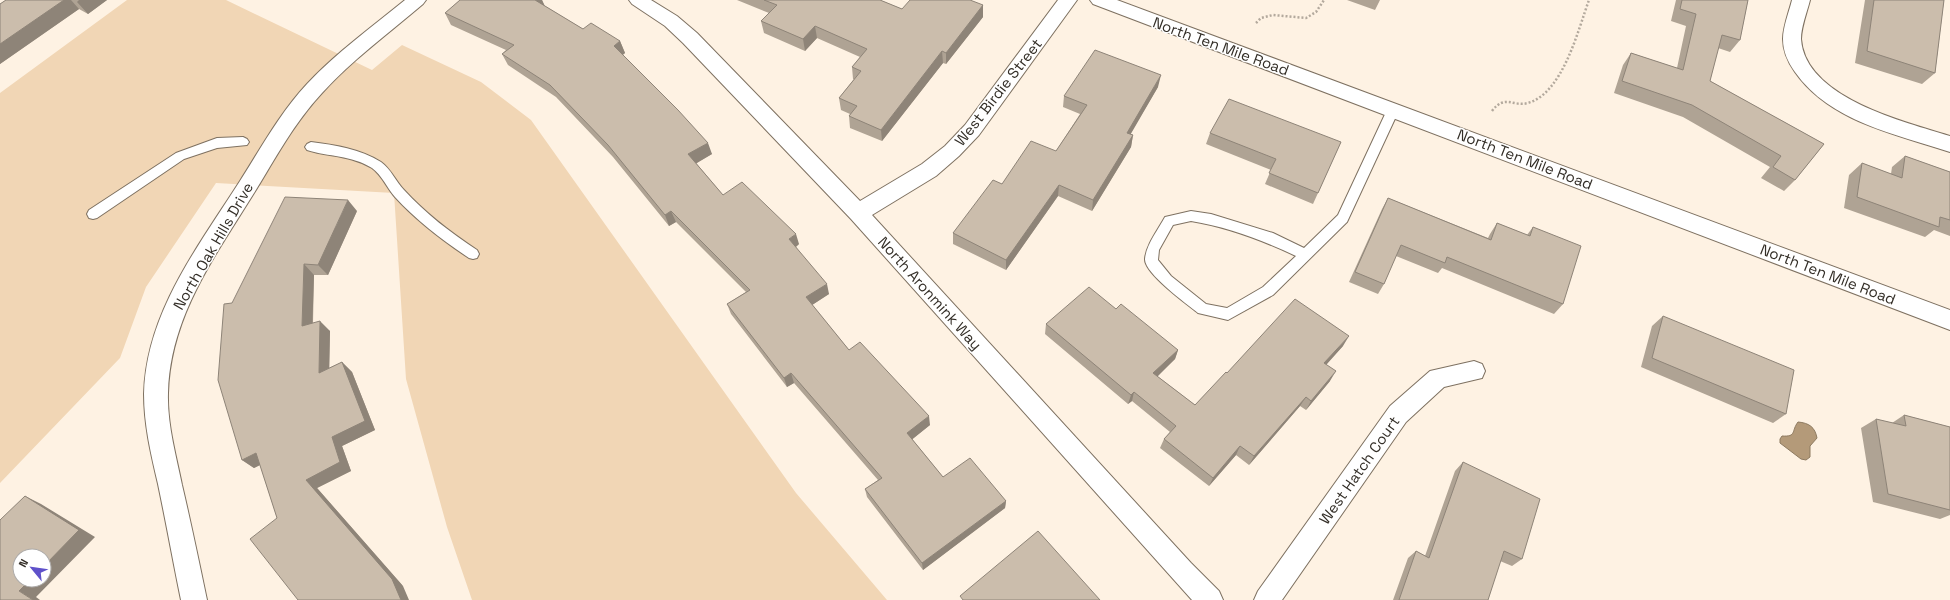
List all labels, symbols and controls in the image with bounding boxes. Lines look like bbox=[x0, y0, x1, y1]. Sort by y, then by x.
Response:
street label: North Ten Mile Road bbox=[1150, 13, 1292, 79]
street label: West Birdie Street bbox=[950, 34, 1046, 150]
street label: North Ten Mile Road bbox=[1455, 124, 1595, 194]
street label: North Oak Hills Drive bbox=[169, 179, 257, 313]
street label: North Aronmink Way bbox=[874, 232, 986, 354]
street label: North Ten Mile Road bbox=[1758, 239, 1898, 309]
street label: West Hatch Court bbox=[1315, 412, 1403, 528]
north arrow bbox=[12, 548, 52, 588]
text: N bbox=[15, 557, 31, 570]

